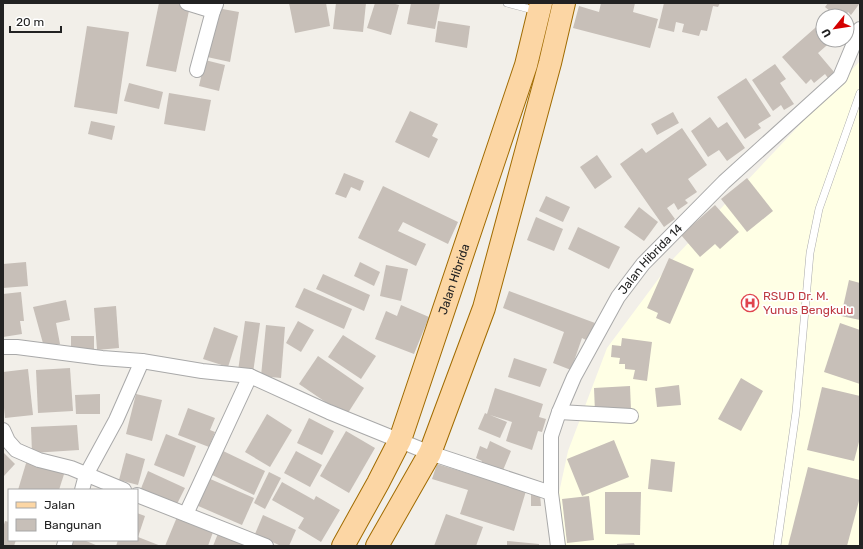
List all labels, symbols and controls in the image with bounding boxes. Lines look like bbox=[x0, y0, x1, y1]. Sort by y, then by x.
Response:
scale bar bbox=[10, 8, 61, 34]
north arrow bbox=[815, 8, 855, 48]
text: 20 m bbox=[16, 15, 44, 29]
text: U bbox=[819, 26, 834, 39]
street label: Jalan Hibrida 14 bbox=[616, 221, 686, 297]
street label: Jalan Hibrida bbox=[436, 242, 472, 316]
place label: RSUD Dr. M. Yunus Bengkulu bbox=[763, 289, 853, 317]
hospital icon: RSUD Dr. M. Yunus Bengkulu bbox=[740, 293, 760, 313]
legend bbox=[8, 489, 138, 541]
text: Jalan bbox=[44, 498, 75, 512]
text: Bangunan bbox=[44, 518, 101, 532]

